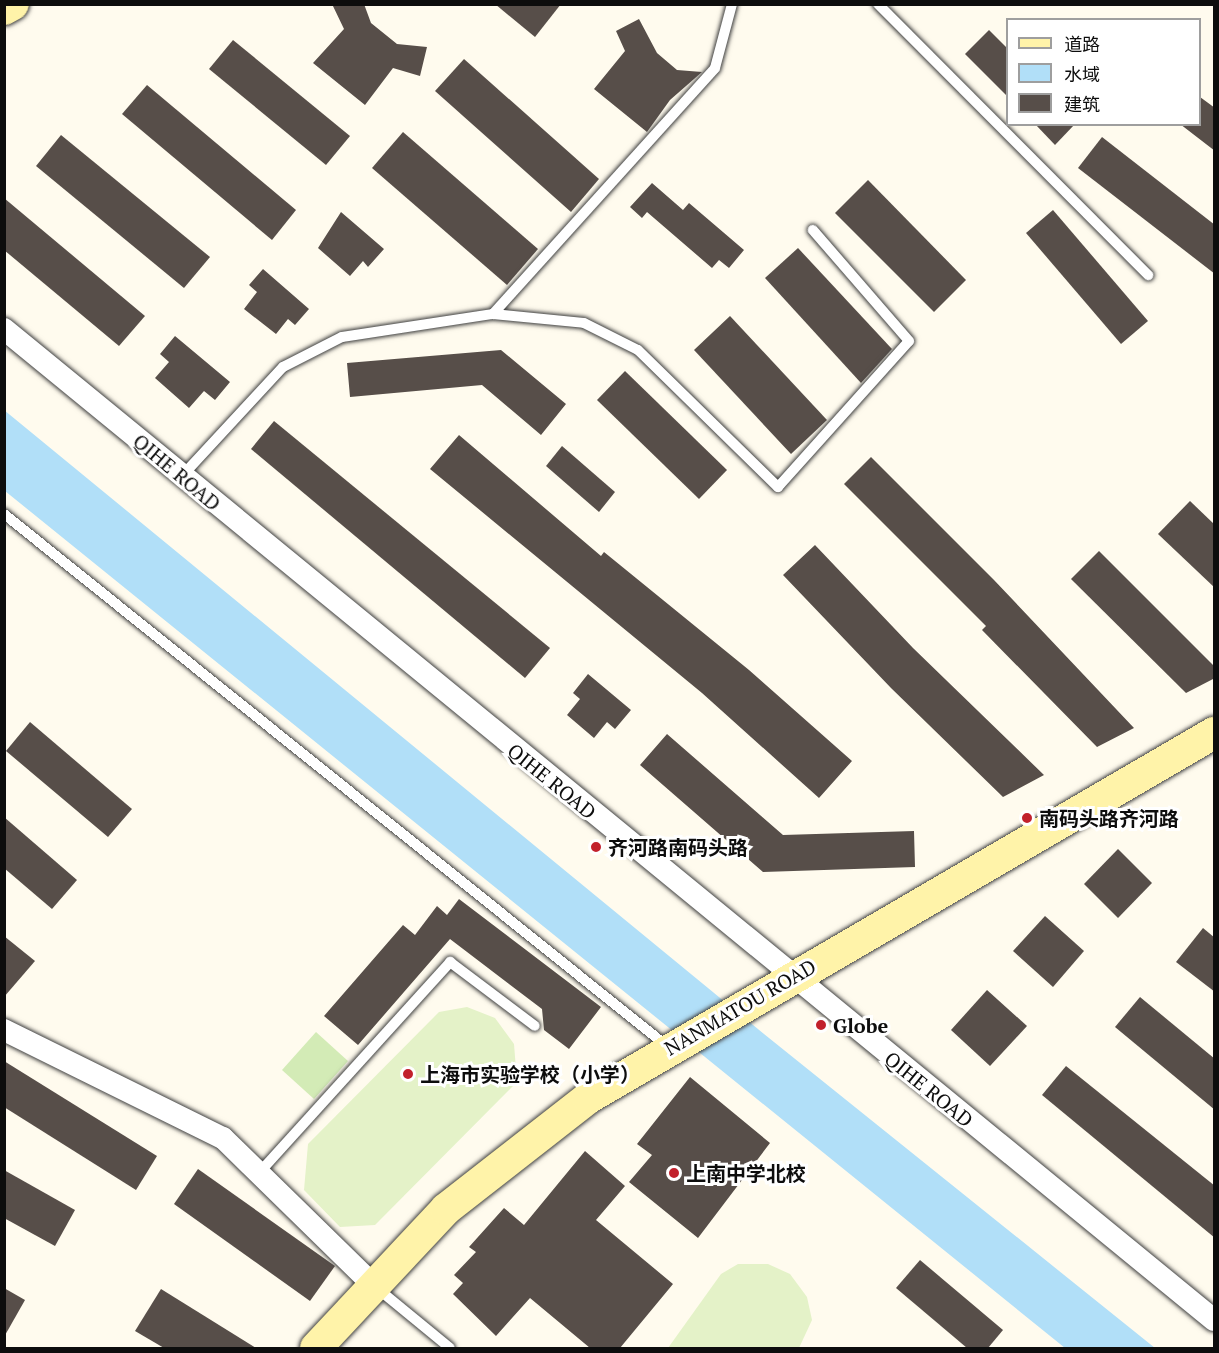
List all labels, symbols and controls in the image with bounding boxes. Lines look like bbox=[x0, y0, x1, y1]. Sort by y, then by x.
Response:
legend bbox=[1006, 18, 1201, 126]
text: 道路 bbox=[1064, 32, 1100, 56]
text: 水域 bbox=[1064, 62, 1100, 86]
text: 建筑 bbox=[1064, 92, 1100, 116]
street label: QIHE ROAD bbox=[128, 429, 226, 515]
street label: QIHE ROAD bbox=[503, 738, 601, 824]
place label: 南码头路齐河路 bbox=[1039, 806, 1179, 830]
marker: 南码头路齐河路 bbox=[1020, 811, 1034, 825]
place label: 齐河路南码头路 bbox=[608, 835, 748, 859]
marker: 齐河路南码头路 bbox=[589, 840, 603, 854]
street label: NANMATOU ROAD bbox=[660, 954, 820, 1060]
place label: Globe bbox=[833, 1013, 888, 1037]
marker: Globe bbox=[814, 1018, 828, 1032]
street label: QIHE ROAD bbox=[880, 1046, 978, 1132]
place label: 上海市实验学校（小学） bbox=[420, 1062, 640, 1086]
marker: 上海市实验学校（小学） bbox=[401, 1067, 415, 1081]
place label: 上南中学北校 bbox=[686, 1161, 806, 1185]
marker: 上南中学北校 bbox=[667, 1166, 681, 1180]

